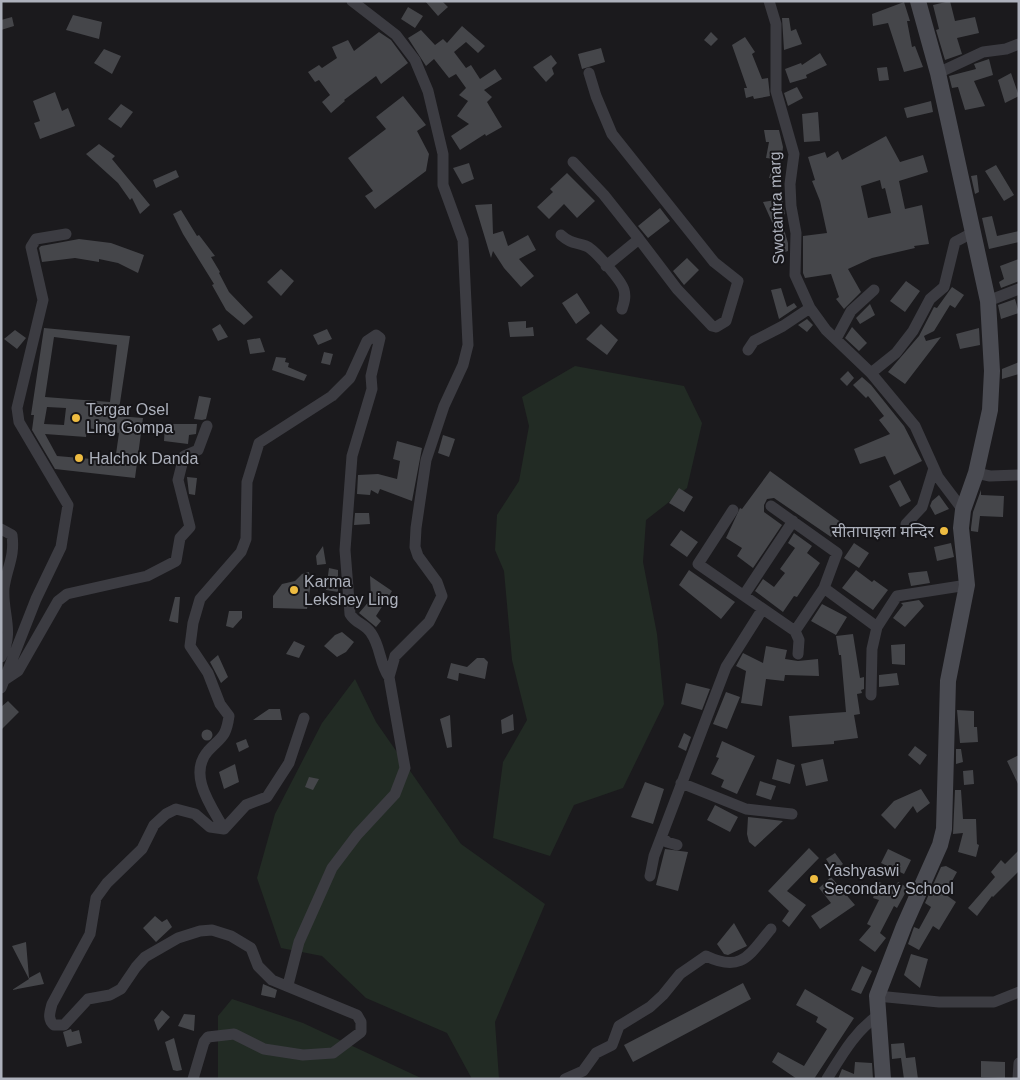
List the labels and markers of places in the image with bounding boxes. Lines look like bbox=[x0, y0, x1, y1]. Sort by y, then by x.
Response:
place label: Tergar Osel Ling Gompa bbox=[86, 401, 173, 436]
marker: Tergar Osel Ling Gompa bbox=[70, 412, 82, 424]
place label: Halchok Danda bbox=[89, 450, 199, 467]
marker: Halchok Danda bbox=[73, 452, 85, 464]
place label: सीतापाइला मन्दिर bbox=[832, 523, 934, 540]
marker: सीतापाइला मन्दिर bbox=[938, 525, 950, 537]
place label: Karma Lekshey Ling bbox=[304, 573, 398, 608]
marker: Karma Lekshey Ling bbox=[288, 584, 300, 596]
place label: Yashyaswi Secondary School bbox=[824, 862, 954, 897]
marker: Yashyaswi Secondary School bbox=[808, 873, 820, 885]

